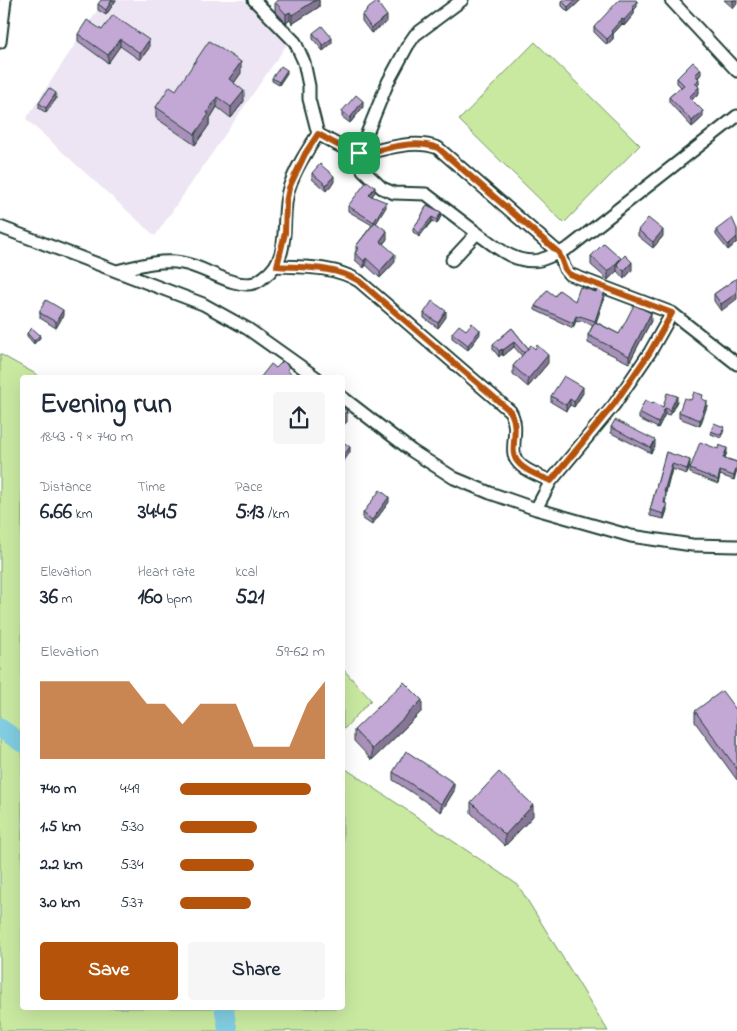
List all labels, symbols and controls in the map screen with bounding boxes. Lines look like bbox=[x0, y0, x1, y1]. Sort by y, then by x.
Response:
pin bbox=[338, 132, 380, 174]
icon: arrive bbox=[345, 139, 373, 167]
text: Evening run bbox=[40, 385, 172, 426]
button: share bbox=[273, 392, 325, 444]
text: 18:43 · 9 × 740 m bbox=[40, 425, 133, 449]
text: Distance bbox=[40, 477, 92, 498]
text: Time bbox=[138, 477, 165, 498]
text: Pace bbox=[235, 477, 263, 498]
text: 6.66 bbox=[40, 498, 72, 528]
text: 34:45 bbox=[138, 498, 177, 528]
text: 5:13 bbox=[235, 498, 264, 528]
text: km bbox=[72, 504, 93, 525]
text: /km bbox=[264, 504, 289, 525]
text: Elevation bbox=[40, 562, 91, 583]
text: Heart rate bbox=[138, 562, 195, 583]
text: kcal bbox=[235, 562, 258, 583]
text: 36 bbox=[40, 583, 58, 613]
text: 160 bbox=[138, 583, 163, 613]
text: 521 bbox=[235, 583, 264, 613]
text: m bbox=[58, 589, 72, 610]
text: bpm bbox=[163, 589, 192, 610]
text: Elevation bbox=[40, 640, 99, 664]
text: 59–62 m bbox=[275, 640, 325, 664]
text: 740 m bbox=[40, 777, 77, 801]
text: 4:49 bbox=[120, 777, 139, 801]
text: 1.5 km bbox=[40, 815, 81, 839]
text: 5:30 bbox=[120, 815, 144, 839]
text: 2.2 km bbox=[40, 853, 83, 877]
text: 5:34 bbox=[120, 853, 144, 877]
text: 3.0 km bbox=[40, 891, 80, 915]
text: 5:37 bbox=[120, 891, 144, 915]
button: Save bbox=[40, 942, 178, 1000]
button: Share bbox=[188, 942, 325, 1000]

